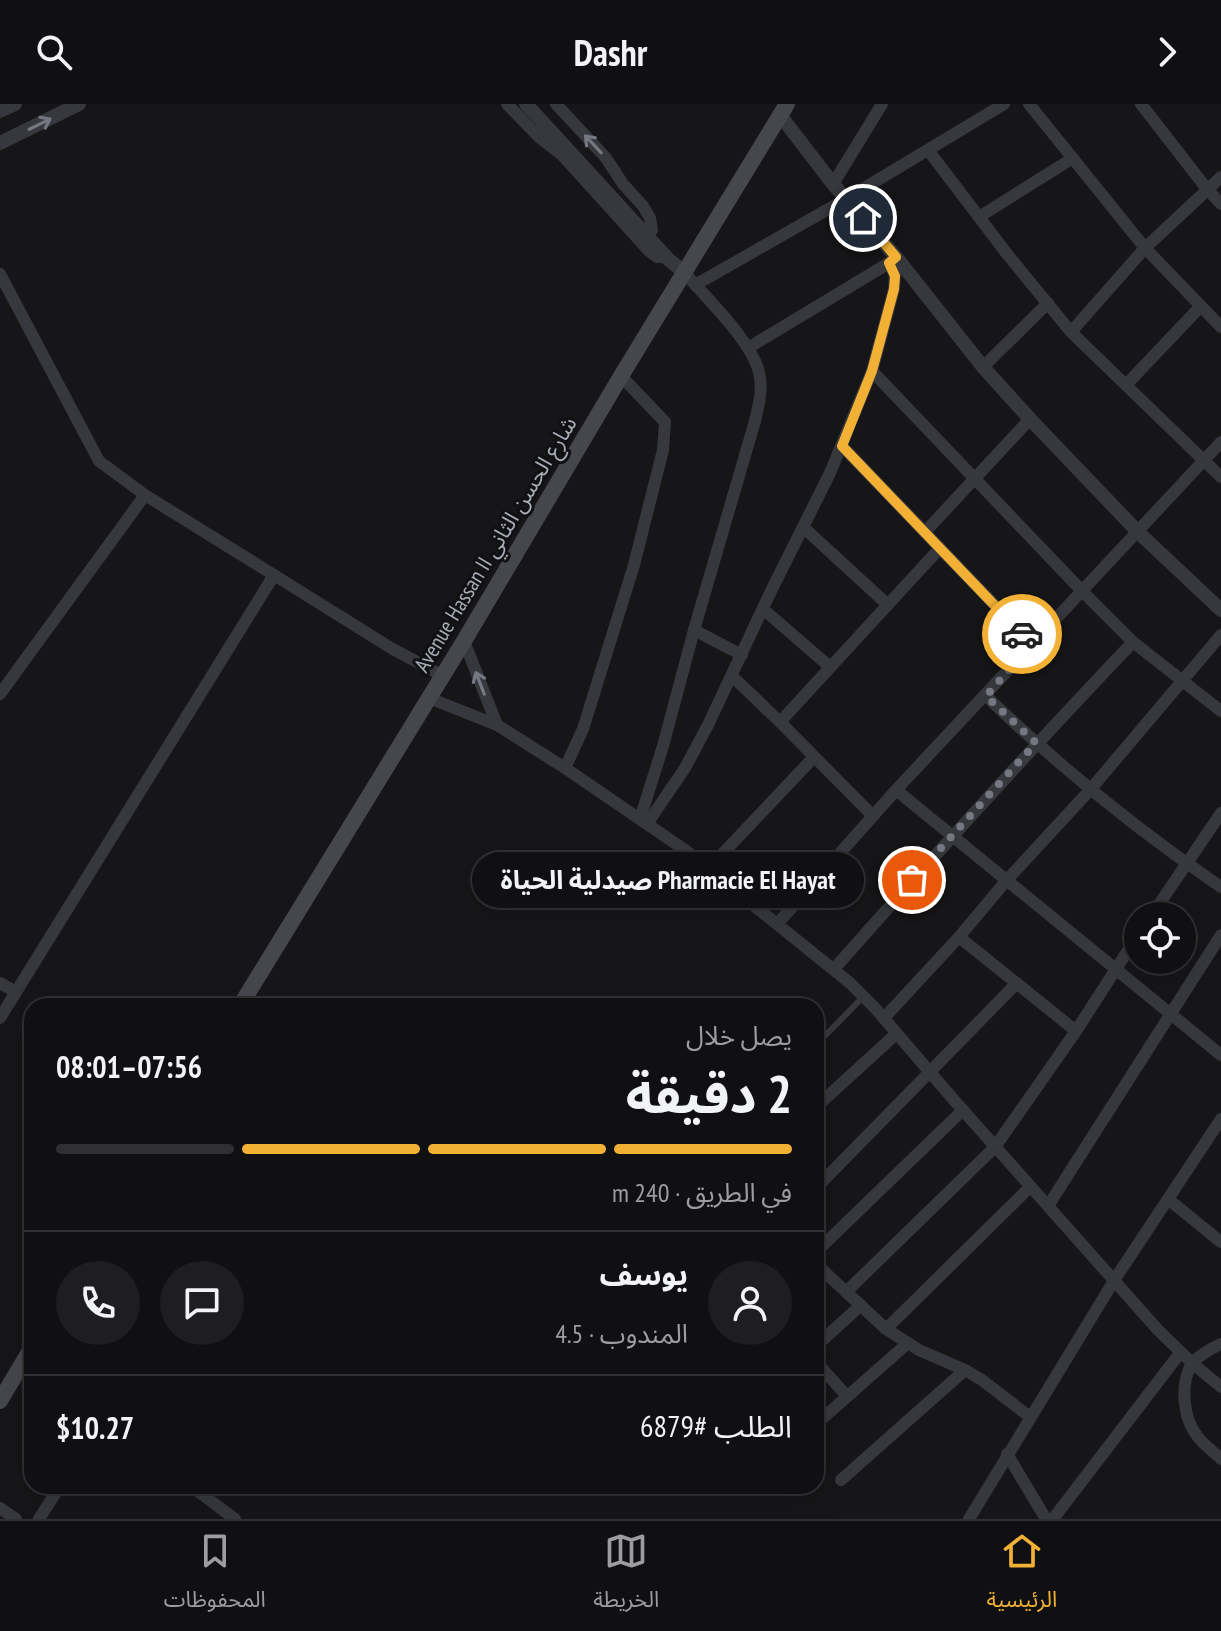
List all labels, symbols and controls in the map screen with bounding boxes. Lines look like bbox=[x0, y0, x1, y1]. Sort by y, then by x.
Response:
text: Dashr bbox=[574, 29, 647, 76]
icon: search bbox=[32, 30, 76, 74]
icon: forward bbox=[1145, 30, 1189, 74]
one-way arrow bbox=[27, 116, 51, 131]
one-way arrow bbox=[585, 135, 603, 155]
pin bbox=[829, 184, 897, 252]
icon: home bbox=[841, 196, 885, 240]
street label: Avenue Hassan II شارع الحسن الثاني bbox=[407, 411, 585, 679]
courier bbox=[982, 594, 1062, 674]
icon: car bbox=[1000, 612, 1044, 656]
one-way arrow bbox=[472, 671, 486, 696]
pin bbox=[878, 846, 946, 914]
callout: Pharmacie El Hayat صيدلية الحياة bbox=[472, 852, 864, 908]
icon: bag bbox=[890, 858, 934, 902]
text: Pharmacie El Hayat صيدلية الحياة bbox=[500, 863, 836, 896]
map controls bbox=[1124, 902, 1196, 974]
button: locate bbox=[1124, 902, 1196, 974]
text: يصل خلال bbox=[686, 1019, 792, 1052]
text: 07:56–08:01 bbox=[56, 1047, 202, 1086]
text: 2 دقيقة bbox=[626, 1060, 792, 1127]
text: في الطريق · 240 m bbox=[612, 1176, 792, 1209]
text: يوسف bbox=[600, 1254, 688, 1293]
button: phone bbox=[56, 1261, 140, 1345]
button: chat bbox=[160, 1261, 244, 1345]
button: person bbox=[708, 1261, 792, 1345]
text: المندوب · 4.5 bbox=[555, 1317, 688, 1350]
text: الطلب #6879 bbox=[640, 1406, 792, 1445]
text: $10.27 bbox=[56, 1408, 134, 1447]
tab: المحفوظات bbox=[164, 1529, 266, 1623]
tab: الخريطة bbox=[593, 1529, 659, 1623]
tab: الرئيسية bbox=[987, 1529, 1057, 1623]

